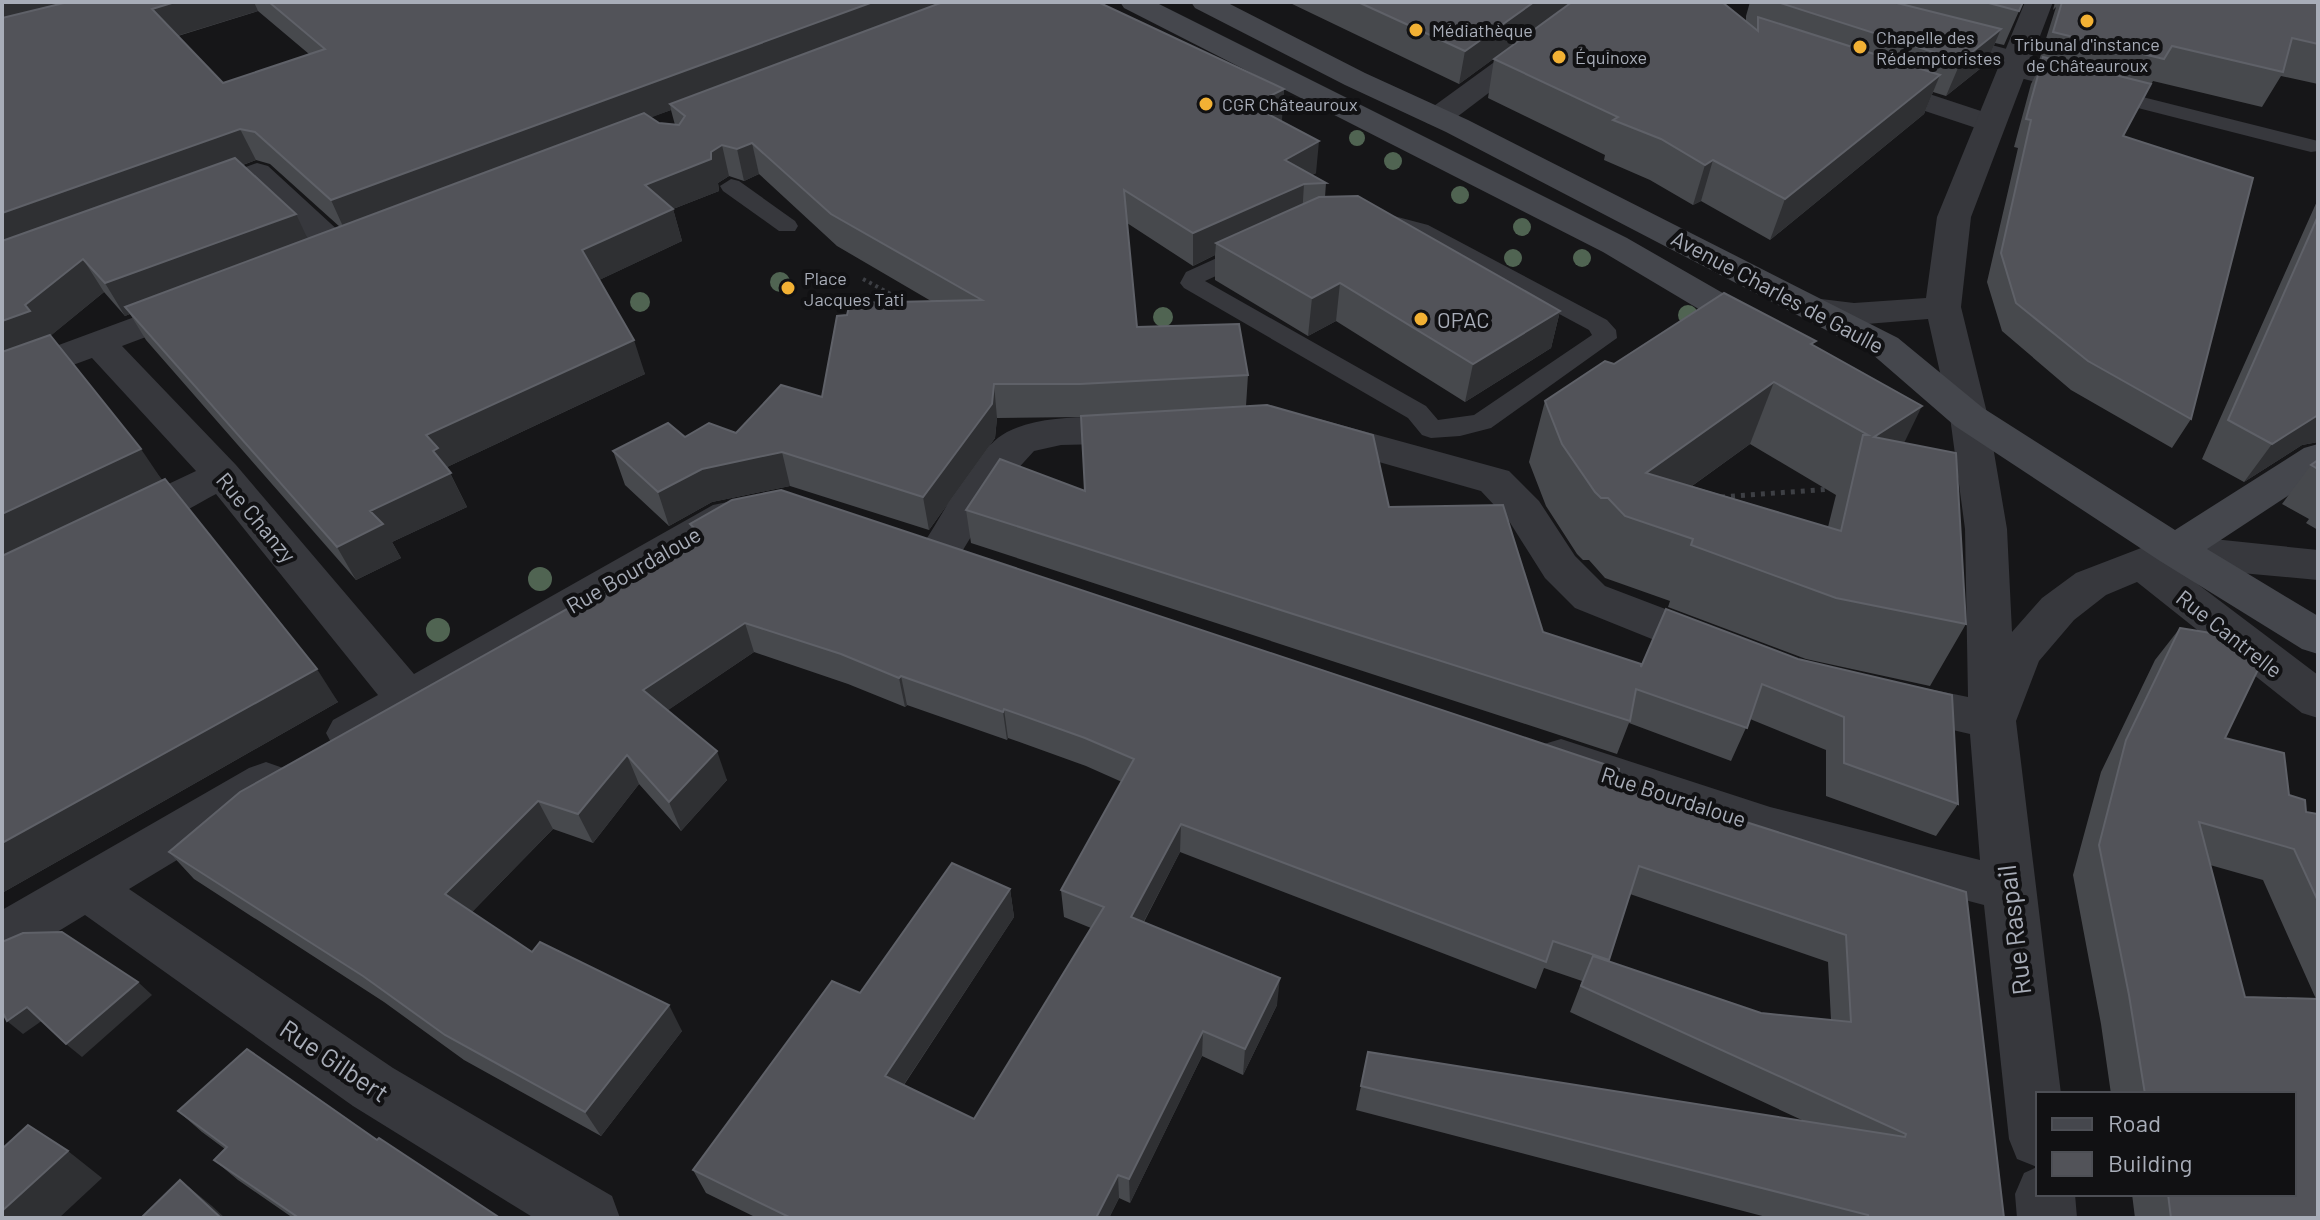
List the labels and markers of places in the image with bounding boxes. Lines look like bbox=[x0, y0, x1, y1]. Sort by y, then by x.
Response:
marker: Tribunal d'instance de Châteauroux bbox=[2078, 12, 2096, 30]
place label: Médiathèque bbox=[1432, 19, 1533, 41]
marker: Médiathèque bbox=[1407, 21, 1425, 39]
place label: Chapelle des Rédemptoristes bbox=[1876, 26, 2001, 69]
place label: Tribunal d'instance de Châteauroux bbox=[2014, 33, 2160, 76]
marker: Chapelle des Rédemptoristes bbox=[1851, 38, 1869, 56]
place label: Équinoxe bbox=[1575, 46, 1647, 68]
marker: Équinoxe bbox=[1550, 48, 1568, 66]
place label: CGR Châteauroux bbox=[1222, 93, 1358, 115]
marker: CGR Châteauroux bbox=[1197, 95, 1215, 113]
place label: Place Jacques Tati bbox=[804, 267, 904, 310]
marker: Place Jacques Tati bbox=[779, 279, 797, 297]
place label: OPAC bbox=[1437, 306, 1490, 332]
marker: OPAC bbox=[1412, 310, 1430, 328]

